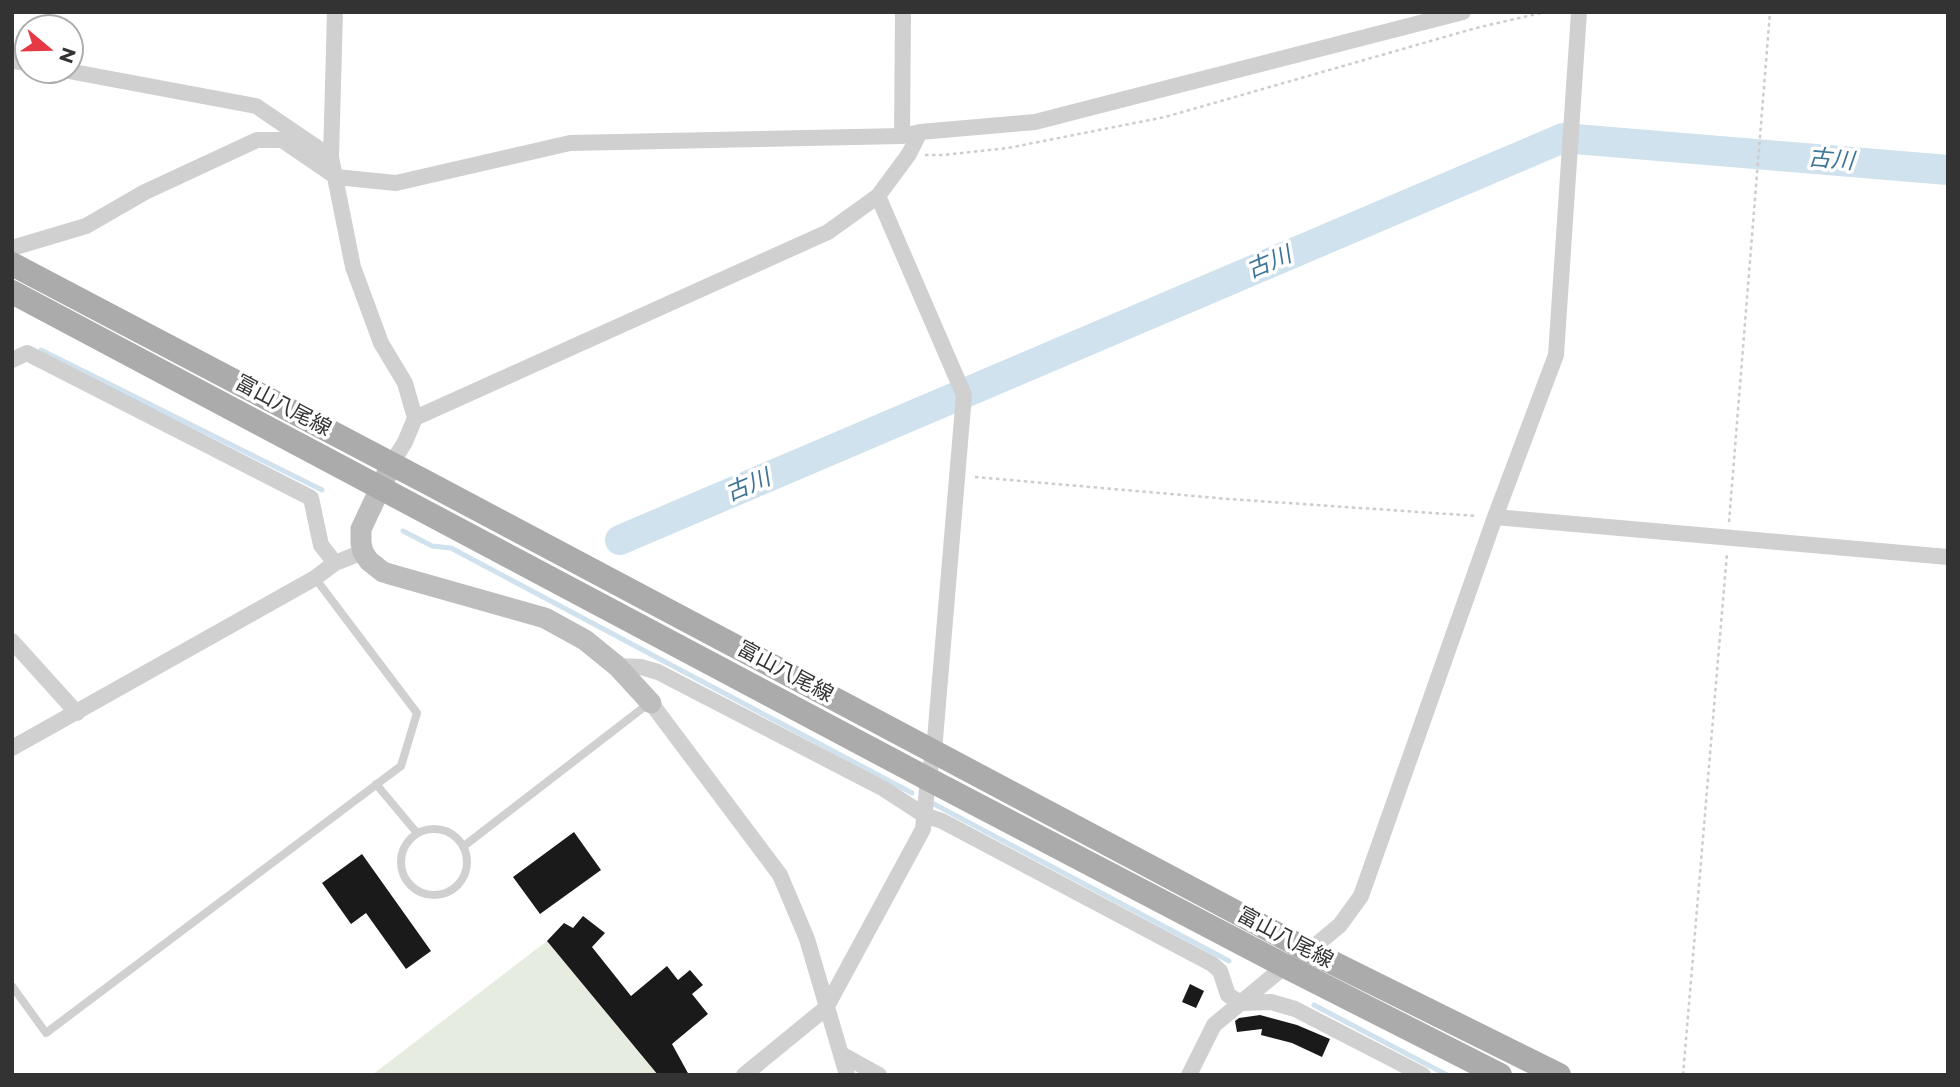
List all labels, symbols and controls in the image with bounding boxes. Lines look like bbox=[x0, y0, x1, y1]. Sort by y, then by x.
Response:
north arrow bbox=[14, 14, 84, 84]
text: N bbox=[54, 44, 81, 66]
water label: 古川 bbox=[1807, 144, 1855, 176]
water label: 古川 bbox=[1242, 241, 1296, 285]
street label: 富山八尾線 bbox=[231, 370, 335, 442]
water label: 古川 bbox=[721, 464, 775, 508]
street label: 富山八尾線 bbox=[733, 636, 837, 708]
street label: 富山八尾線 bbox=[1233, 902, 1337, 974]

